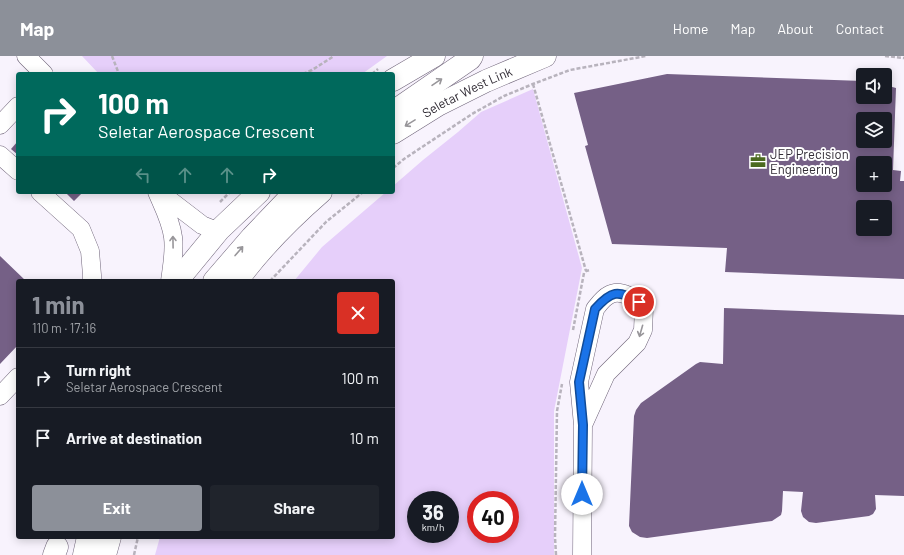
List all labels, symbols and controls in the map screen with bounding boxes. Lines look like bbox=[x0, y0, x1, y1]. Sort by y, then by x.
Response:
text: Map bbox=[20, 17, 54, 40]
text: Home bbox=[673, 20, 709, 37]
text: Map bbox=[731, 20, 755, 37]
text: About bbox=[777, 20, 814, 37]
text: Contact bbox=[836, 20, 884, 37]
street label: Seletar West Link bbox=[419, 63, 515, 121]
map controls bbox=[856, 68, 892, 236]
button: sound bbox=[856, 68, 892, 104]
one-way arrow bbox=[431, 78, 442, 86]
text: 100 m bbox=[98, 86, 169, 120]
icon: right bbox=[32, 88, 84, 140]
button: layers bbox=[856, 112, 892, 148]
one-way arrow bbox=[405, 119, 416, 127]
text: Seletar Aerospace Crescent bbox=[98, 120, 315, 142]
place label: JEP Precision Engineering bbox=[770, 146, 849, 177]
office icon: JEP Precision Engineering bbox=[749, 152, 767, 170]
button: + bbox=[856, 156, 892, 192]
icon: left bbox=[132, 164, 154, 186]
icon: ahead bbox=[174, 164, 196, 186]
icon: ahead bbox=[216, 164, 238, 186]
icon: right bbox=[258, 164, 280, 186]
button: − bbox=[856, 200, 892, 236]
one-way arrow bbox=[169, 236, 177, 249]
one-way arrow bbox=[235, 246, 244, 256]
pin bbox=[622, 285, 656, 319]
text: 1 min bbox=[32, 290, 85, 319]
icon: arrive bbox=[628, 291, 650, 313]
button: close bbox=[337, 292, 379, 334]
text: 110 m · 17:16 bbox=[32, 320, 96, 336]
one-way arrow bbox=[637, 324, 644, 337]
text: Turn right bbox=[66, 361, 131, 379]
icon: right bbox=[32, 367, 54, 389]
text: 100 m bbox=[341, 369, 379, 387]
text: Seletar Aerospace Crescent bbox=[66, 379, 223, 395]
icon: arrive bbox=[32, 427, 54, 449]
text: Arrive at destination bbox=[66, 429, 202, 447]
text: 10 m bbox=[350, 429, 379, 447]
position arrow bbox=[561, 473, 603, 515]
button: Exit bbox=[32, 485, 202, 531]
button: Share bbox=[210, 485, 379, 531]
speed limit sign: 40 bbox=[467, 491, 519, 543]
text: 36 bbox=[422, 500, 444, 524]
text: km/h bbox=[422, 521, 444, 533]

